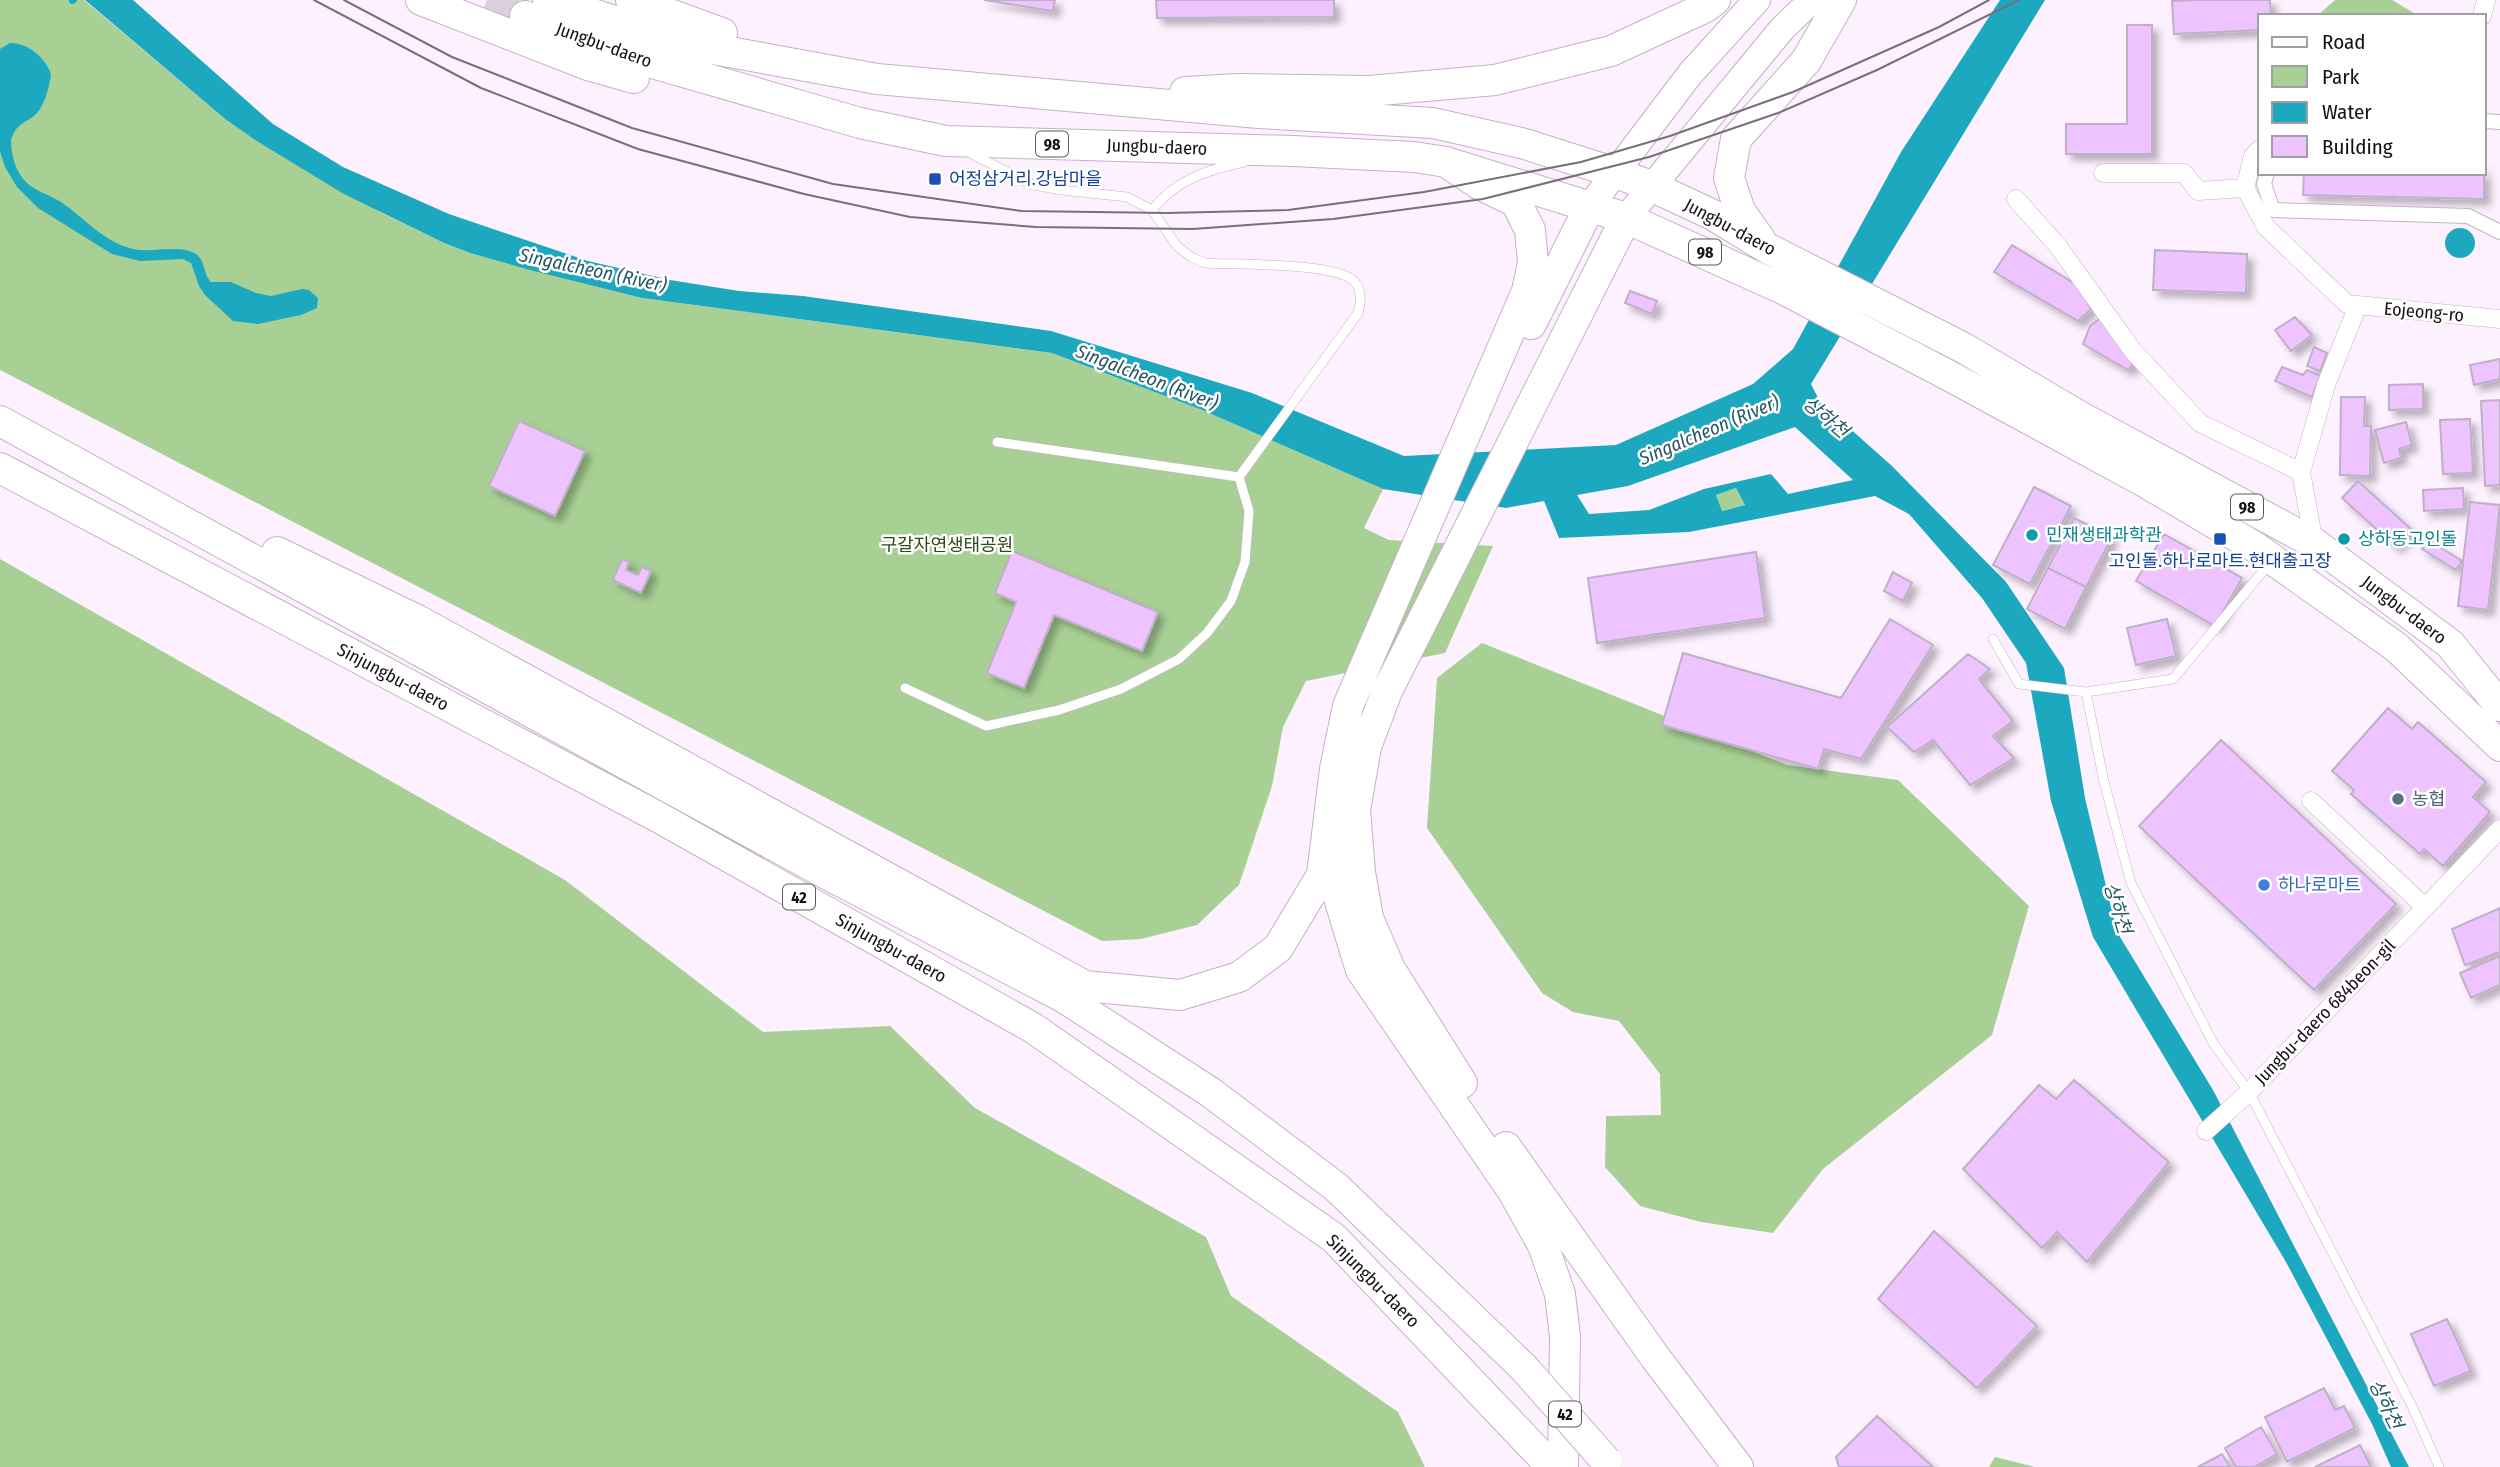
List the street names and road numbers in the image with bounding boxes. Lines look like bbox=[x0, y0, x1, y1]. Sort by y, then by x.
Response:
street label: Jungbu-daero bbox=[553, 17, 655, 73]
road number: 98 bbox=[1036, 132, 1068, 156]
street label: Jungbu-daero bbox=[1106, 134, 1208, 160]
street label: Jungbu-daero bbox=[1680, 194, 1780, 260]
road number: 98 bbox=[1689, 240, 1721, 264]
street label: Eojeong-ro bbox=[2383, 298, 2465, 326]
road number: 98 bbox=[2231, 494, 2263, 520]
street label: Jungbu-daero bbox=[2357, 571, 2451, 649]
street label: Sinjungbu-daero bbox=[333, 638, 453, 716]
road number: 42 bbox=[783, 884, 815, 909]
street label: Sinjungbu-daero bbox=[832, 909, 950, 987]
street label: Jungbu-daero 684beon-gil bbox=[2250, 935, 2400, 1089]
street label: Sinjungbu-daero bbox=[1322, 1230, 1424, 1332]
road number: 42 bbox=[1549, 1402, 1581, 1426]

